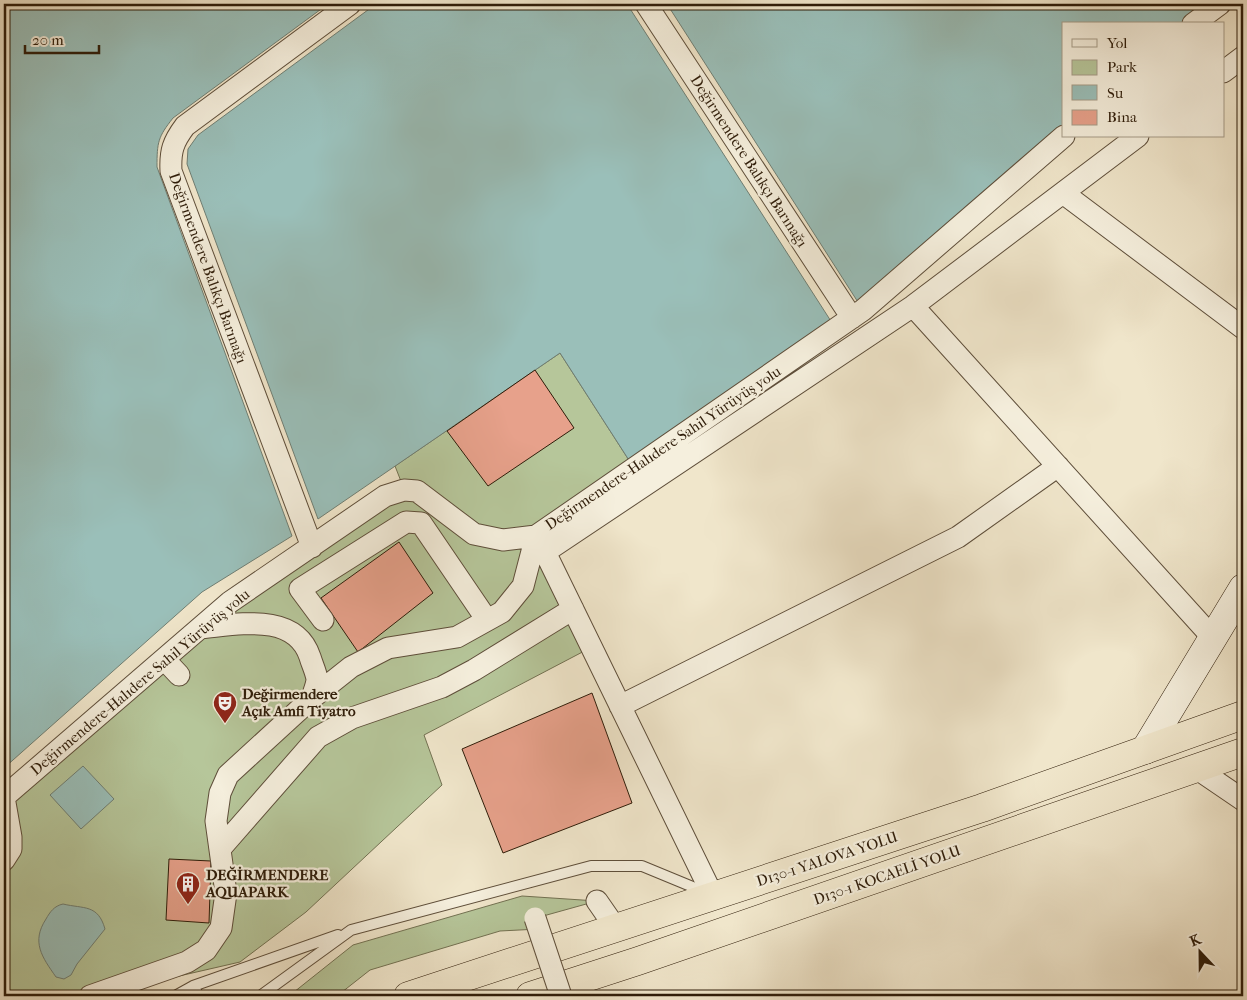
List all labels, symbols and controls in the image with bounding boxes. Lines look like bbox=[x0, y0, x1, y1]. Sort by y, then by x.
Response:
scale bar bbox=[25, 22, 99, 54]
legend bbox=[1062, 22, 1224, 138]
text: 20 m bbox=[32, 31, 64, 49]
text: Yol bbox=[1106, 34, 1127, 52]
text: Park bbox=[1107, 58, 1137, 76]
street label: Değirmendere Balıkçı Barınağı bbox=[687, 72, 812, 251]
text: Su bbox=[1107, 84, 1124, 102]
text: Bina bbox=[1107, 108, 1138, 126]
street label: Değirmendere Balıkçı Barınağı bbox=[165, 170, 251, 366]
street label: Değirmendere-Halıdere Sahil Yürüyüş yolu bbox=[542, 362, 785, 534]
street label: Değirmendere-Halıdere Sahil Yürüyüş yolu bbox=[27, 585, 254, 779]
place label: Değirmendere Açık Amfi Tiyatro bbox=[241, 685, 356, 721]
theatre icon: Değirmendere Açık Amfi Tiyatro bbox=[212, 690, 238, 724]
street label: D130-1 YALOVA YOLU bbox=[754, 828, 900, 890]
street label: D130-1 KOCAELİ YOLU bbox=[811, 841, 963, 909]
place label: DEĞİRMENDERE AQUAPARK bbox=[205, 866, 329, 901]
building icon: DEĞİRMENDERE AQUAPARK bbox=[175, 871, 201, 905]
north arrow bbox=[1174, 928, 1224, 978]
text: K bbox=[1187, 930, 1204, 950]

